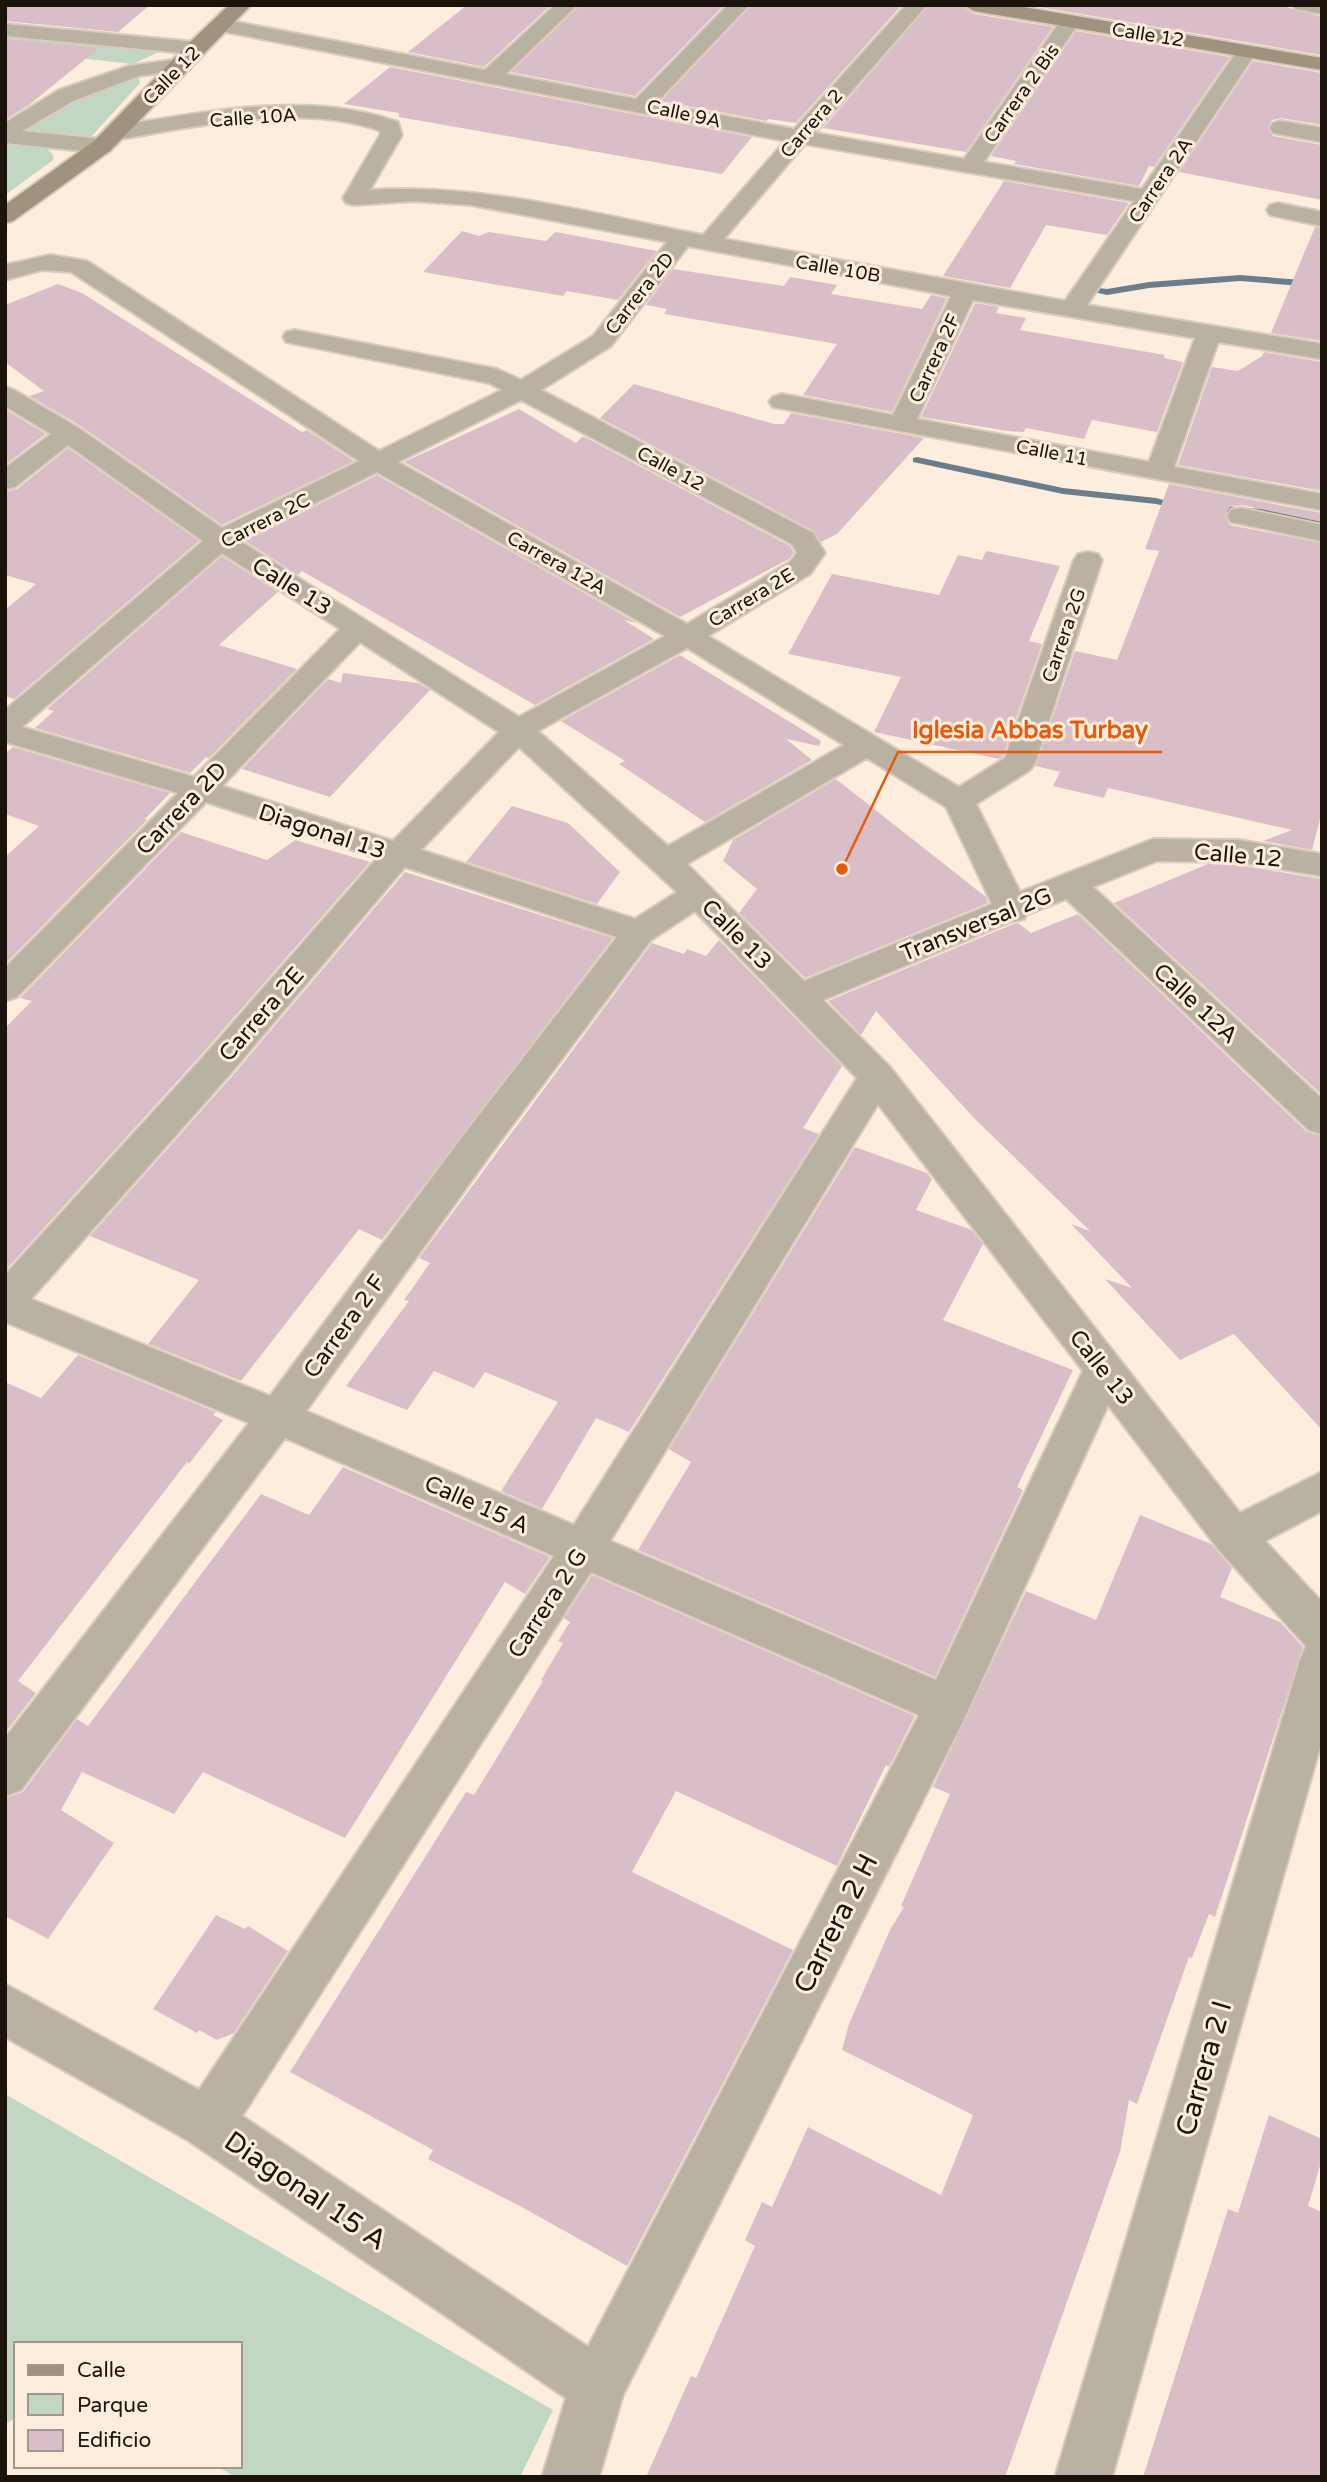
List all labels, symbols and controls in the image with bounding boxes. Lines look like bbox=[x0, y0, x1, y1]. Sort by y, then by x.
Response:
street label: Calle 12 bbox=[1110, 18, 1186, 52]
street label: Carrera 2 Bis bbox=[980, 40, 1064, 147]
street label: Calle 12 bbox=[138, 42, 205, 110]
street label: Carrera 2 bbox=[776, 85, 848, 162]
street label: Calle 9A bbox=[645, 95, 723, 133]
street label: Calle 10A bbox=[209, 104, 297, 132]
street label: Carrera 2A bbox=[1124, 134, 1197, 227]
street label: Carrera 2D bbox=[601, 248, 679, 339]
street label: Calle 10B bbox=[794, 251, 882, 287]
street label: Carrera 2F bbox=[905, 311, 965, 406]
street label: Calle 11 bbox=[1014, 435, 1090, 471]
street label: Calle 12 bbox=[633, 442, 708, 496]
street label: Carrera 2C bbox=[217, 489, 314, 553]
street label: Carrera 12A bbox=[503, 527, 610, 599]
street label: Calle 13 bbox=[247, 552, 336, 622]
street label: Carrera 2E bbox=[705, 564, 798, 632]
street label: Carrera 2G bbox=[1038, 585, 1090, 685]
callout: Iglesia Abbas Turbay bbox=[898, 707, 1162, 752]
text: Iglesia Abbas Turbay bbox=[912, 716, 1148, 745]
street label: Carrera 2D bbox=[130, 756, 233, 861]
street label: Diagonal 13 bbox=[255, 798, 389, 866]
street label: Calle 12 bbox=[1193, 838, 1283, 874]
street label: Transversal 2G bbox=[897, 882, 1056, 968]
street label: Calle 13 bbox=[695, 894, 777, 976]
street label: Calle 12A bbox=[1147, 958, 1243, 1050]
street label: Carrera 2E bbox=[213, 962, 310, 1068]
street label: Carrera 2 F bbox=[298, 1269, 392, 1384]
street label: Calle 13 bbox=[1063, 1324, 1139, 1411]
street label: Calle 15 A bbox=[420, 1469, 533, 1540]
street label: Carrera 2 G bbox=[502, 1544, 594, 1663]
street label: Carrera 2 H bbox=[786, 1848, 886, 1999]
street label: Carrera 2 I bbox=[1169, 1997, 1239, 2140]
street label: Diagonal 15 A bbox=[218, 2124, 393, 2258]
legend bbox=[14, 2342, 242, 2468]
text: Calle bbox=[77, 2358, 126, 2383]
text: Parque bbox=[77, 2393, 148, 2418]
text: Edificio bbox=[77, 2428, 151, 2453]

